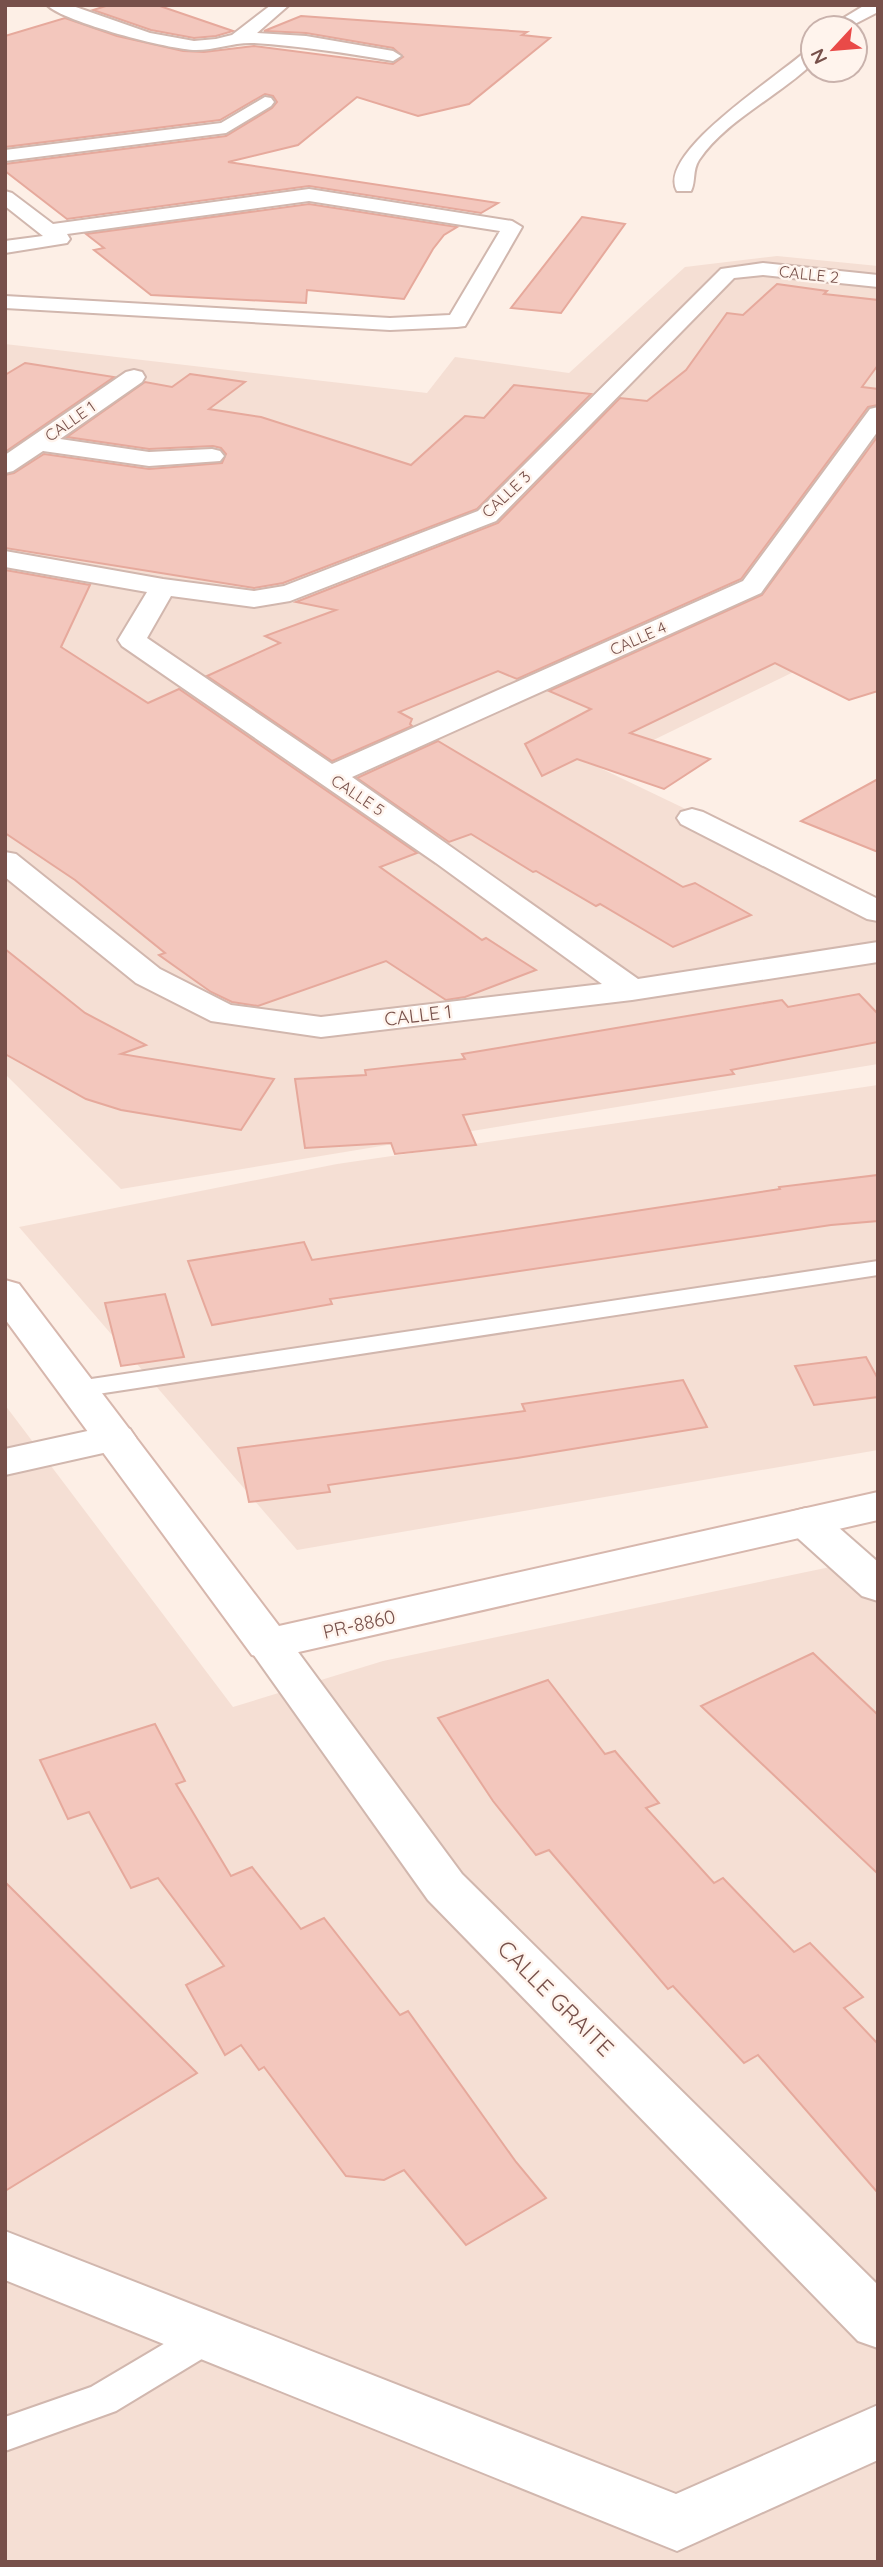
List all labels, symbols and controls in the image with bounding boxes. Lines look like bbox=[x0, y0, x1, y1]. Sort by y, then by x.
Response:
north arrow bbox=[799, 14, 869, 84]
text: N bbox=[805, 45, 833, 68]
street label: CALLE 2 bbox=[778, 261, 840, 287]
street label: CALLE 1 bbox=[41, 396, 99, 446]
street label: CALLE 3 bbox=[477, 466, 535, 522]
street label: CALLE 4 bbox=[607, 617, 669, 659]
street label: CALLE 5 bbox=[328, 770, 388, 820]
street label: CALLE 1 bbox=[383, 999, 453, 1031]
street label: PR-8860 bbox=[320, 1604, 398, 1644]
street label: CALLE GRAITE bbox=[492, 1934, 620, 2062]

